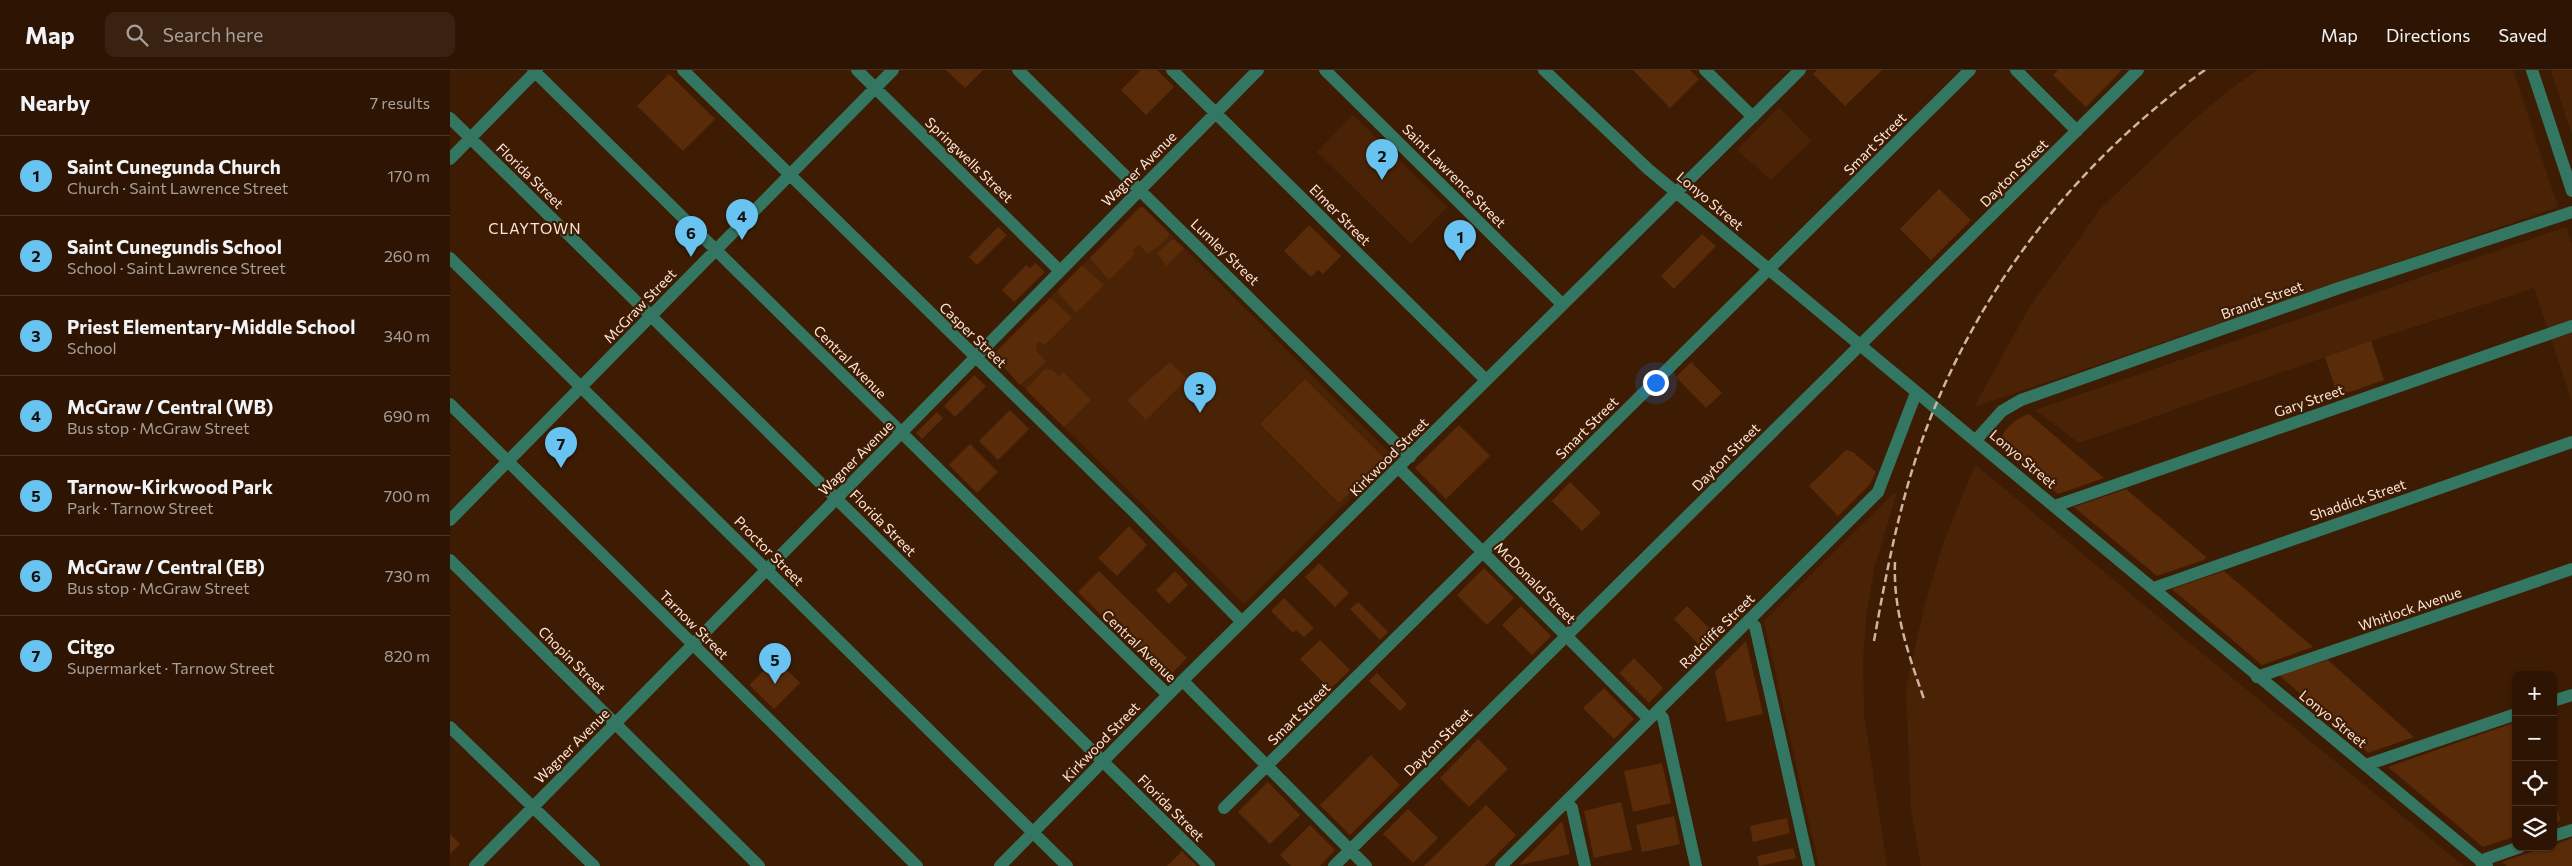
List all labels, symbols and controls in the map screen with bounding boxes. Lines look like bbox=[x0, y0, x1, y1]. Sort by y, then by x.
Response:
search box bbox=[105, 12, 455, 57]
text: Map bbox=[25, 20, 75, 49]
icon: search bbox=[123, 21, 151, 49]
text: Search here bbox=[163, 23, 263, 46]
text: Map bbox=[2321, 24, 2358, 46]
text: Directions bbox=[2386, 24, 2470, 46]
text: Saved bbox=[2498, 24, 2547, 46]
text: Nearby bbox=[20, 90, 90, 115]
text: 7 results bbox=[370, 93, 430, 112]
street label: Smart Street bbox=[1840, 109, 1910, 178]
street label: Springwells Street bbox=[922, 113, 1017, 206]
street label: Saint Lawrence Street bbox=[1399, 120, 1510, 231]
street label: Wagner Avenue bbox=[1098, 128, 1180, 210]
street label: Dayton Street bbox=[1976, 135, 2051, 210]
street label: Florida Street bbox=[493, 139, 568, 212]
pin: 2 bbox=[1366, 139, 1398, 180]
text: Saint Cunegunda Church bbox=[67, 155, 281, 178]
text: 1 bbox=[32, 166, 40, 185]
text: 170 m bbox=[387, 166, 430, 185]
street label: Lonyo Street bbox=[1674, 168, 1747, 234]
text: Church · Saint Lawrence Street bbox=[67, 178, 288, 197]
street label: Elmer Street bbox=[1306, 181, 1375, 249]
pin: 4 bbox=[726, 199, 758, 240]
street label: Lumley Street bbox=[1188, 215, 1263, 289]
pin: 6 bbox=[675, 216, 707, 257]
district label: CLAYTOWN bbox=[488, 219, 582, 237]
pin: 1 bbox=[1444, 220, 1476, 261]
text: Saint Cunegundis School bbox=[67, 235, 282, 258]
text: 2 bbox=[31, 246, 41, 265]
text: 260 m bbox=[384, 246, 430, 265]
text: School · Saint Lawrence Street bbox=[67, 258, 286, 277]
street label: McGraw Street bbox=[600, 265, 679, 346]
street label: Brandt Street bbox=[2219, 277, 2305, 322]
street label: Casper Street bbox=[936, 298, 1011, 371]
text: Priest Elementary‑Middle School bbox=[67, 315, 355, 338]
street label: Central Avenue bbox=[810, 322, 890, 402]
text: 3 bbox=[31, 326, 41, 345]
text: 340 m bbox=[384, 326, 430, 345]
text: School bbox=[67, 338, 117, 357]
your location bbox=[1643, 370, 1669, 396]
pin: 3 bbox=[1184, 372, 1216, 413]
street label: Gary Street bbox=[2272, 381, 2346, 420]
street label: Smart Street bbox=[1552, 393, 1622, 462]
text: McGraw / Central (WB) bbox=[67, 395, 273, 418]
text: 4 bbox=[31, 406, 41, 425]
text: 690 m bbox=[383, 406, 430, 425]
street label: Kirkwood Street bbox=[1346, 414, 1432, 499]
street label: Wagner Avenue bbox=[815, 417, 897, 499]
text: Bus stop · McGraw Street bbox=[67, 418, 250, 437]
street label: Dayton Street bbox=[1688, 419, 1763, 494]
street label: Lonyo Street bbox=[1987, 426, 2060, 492]
pin: 7 bbox=[545, 427, 577, 468]
text: Tarnow-Kirkwood Park bbox=[67, 475, 273, 498]
street label: Shaddick Street bbox=[2308, 475, 2408, 524]
text: 5 bbox=[31, 486, 41, 505]
text: 700 m bbox=[384, 486, 430, 505]
street label: Florida Street bbox=[847, 486, 920, 560]
text: Park · Tarnow Street bbox=[67, 498, 214, 517]
street label: Proctor Street bbox=[731, 512, 808, 589]
street label: McDonald Street bbox=[1491, 538, 1580, 627]
text: McGraw / Central (EB) bbox=[67, 555, 265, 578]
text: 6 bbox=[31, 566, 41, 585]
text: 730 m bbox=[385, 566, 430, 585]
text: Bus stop · McGraw Street bbox=[67, 578, 250, 597]
street label: Whitlock Avenue bbox=[2356, 583, 2463, 634]
street label: Tarnow Street bbox=[656, 587, 732, 663]
street label: Radcliffe Street bbox=[1676, 590, 1758, 672]
street label: Central Avenue bbox=[1099, 606, 1180, 685]
street label: Chopin Street bbox=[535, 622, 610, 697]
text: Citgo bbox=[67, 635, 115, 658]
pin: 5 bbox=[759, 643, 791, 684]
text: 7 bbox=[32, 646, 40, 665]
text: 820 m bbox=[384, 646, 430, 665]
text: Supermarket · Tarnow Street bbox=[67, 658, 275, 677]
map controls bbox=[2512, 671, 2557, 851]
button: + bbox=[2512, 671, 2557, 716]
street label: Smart Street bbox=[1264, 679, 1334, 748]
street label: Lonyo Street bbox=[2296, 686, 2371, 751]
street label: Kirkwood Street bbox=[1058, 698, 1143, 785]
street label: Dayton Street bbox=[1400, 704, 1475, 779]
street label: Wagner Avenue bbox=[531, 705, 613, 787]
button: − bbox=[2512, 716, 2557, 761]
button: locate bbox=[2512, 761, 2557, 806]
street label: Florida Street bbox=[1135, 771, 1208, 845]
button: layers bbox=[2512, 806, 2557, 851]

